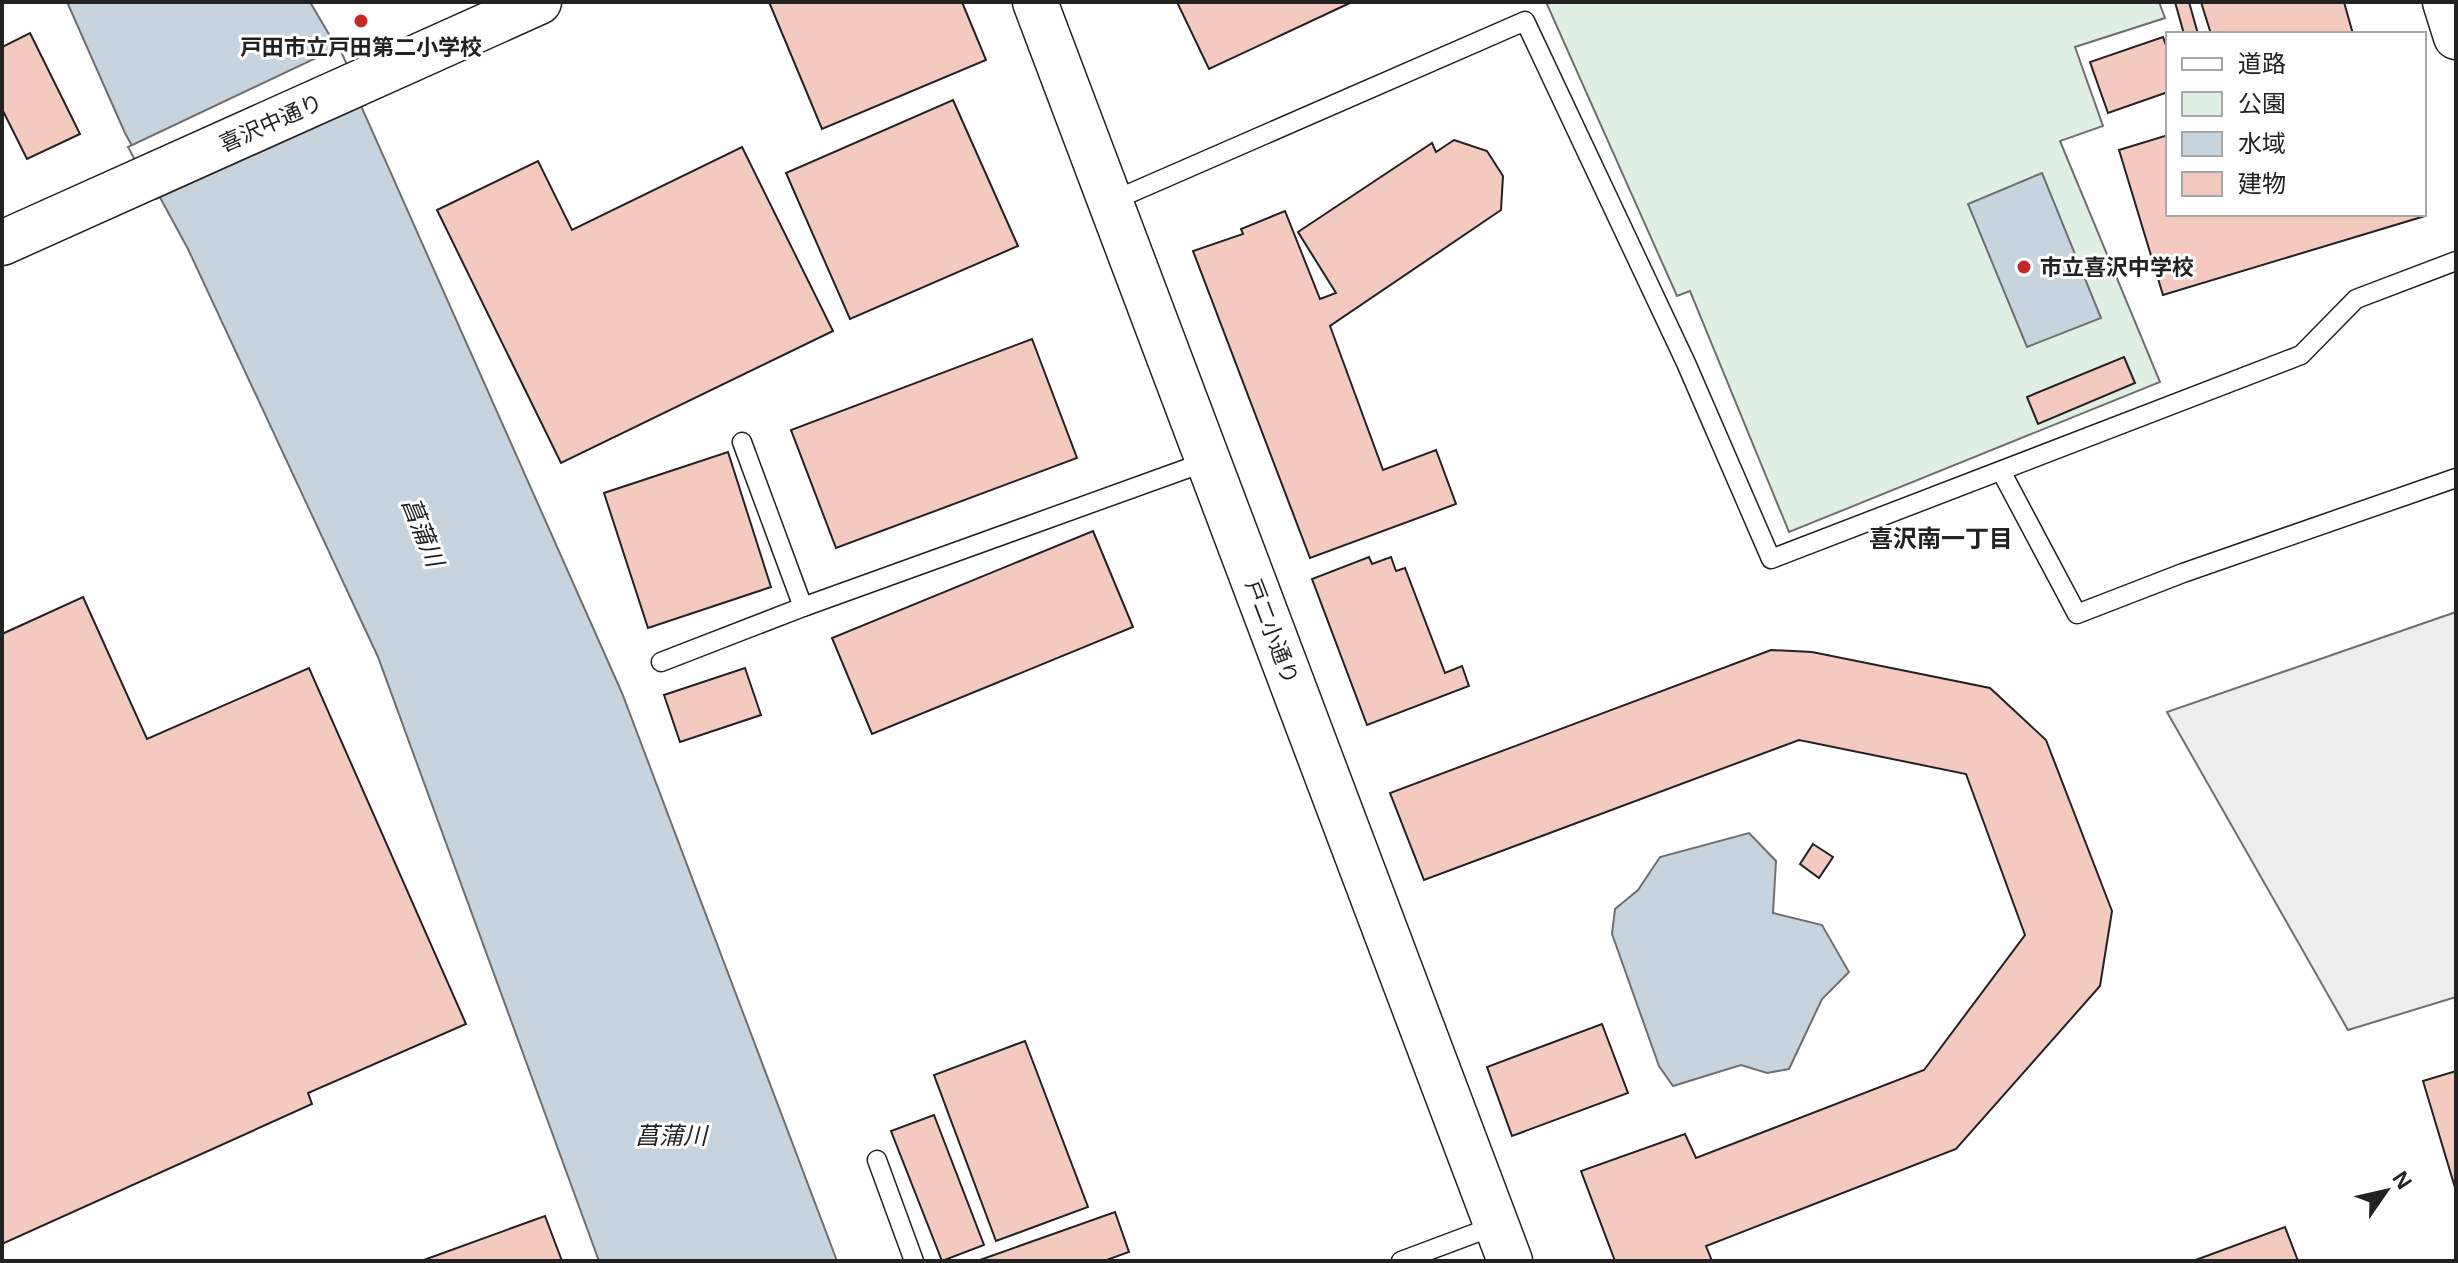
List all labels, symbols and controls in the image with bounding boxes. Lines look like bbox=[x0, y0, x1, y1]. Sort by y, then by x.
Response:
marker: 戸田市立戸田第二小学校 bbox=[352, 12, 370, 30]
legend bbox=[2166, 32, 2426, 216]
place label: 戸田市立戸田第二小学校 bbox=[240, 35, 482, 60]
text: 道路 bbox=[2238, 50, 2286, 77]
street label: 喜沢中通り bbox=[216, 89, 326, 157]
text: 公園 bbox=[2238, 90, 2286, 117]
text: 水域 bbox=[2238, 130, 2286, 157]
text: 建物 bbox=[2238, 170, 2286, 197]
place label: 市立喜沢中学校 bbox=[2040, 255, 2194, 280]
marker: 市立喜沢中学校 bbox=[2015, 258, 2033, 276]
water label: 菖蒲川 bbox=[397, 494, 450, 573]
district label: 喜沢南一丁目 bbox=[1869, 525, 2013, 552]
street label: 戸二小通り bbox=[1241, 576, 1303, 688]
water label: 菖蒲川 bbox=[635, 1122, 710, 1149]
north arrow bbox=[2346, 1151, 2426, 1231]
text: N bbox=[2387, 1167, 2417, 1194]

